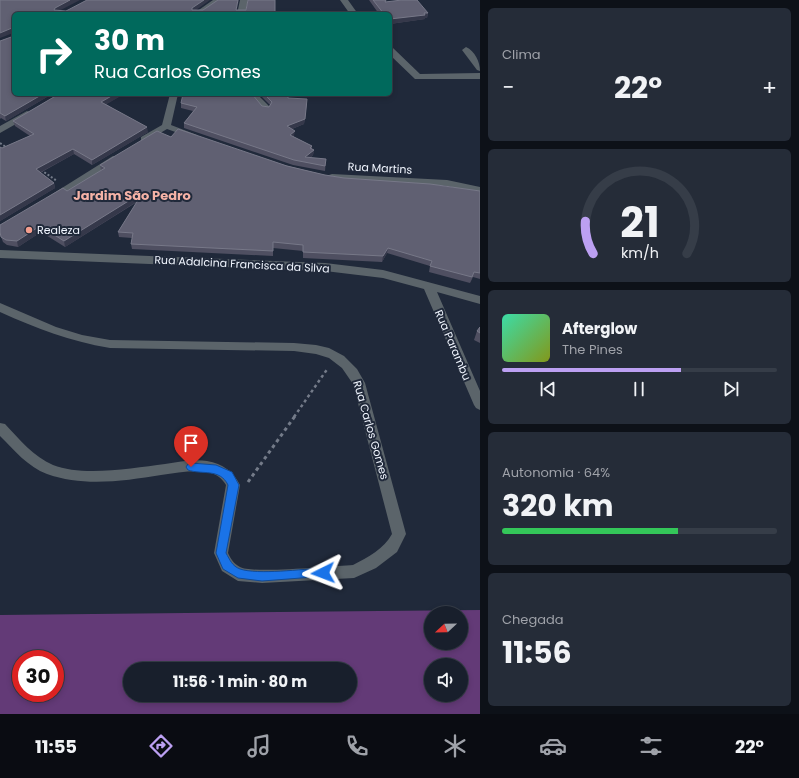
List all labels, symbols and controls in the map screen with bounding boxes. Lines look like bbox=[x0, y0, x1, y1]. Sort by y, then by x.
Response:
text: 30 m bbox=[94, 21, 165, 60]
icon: right bbox=[28, 28, 80, 80]
text: Clima bbox=[502, 45, 541, 64]
text: Rua Carlos Gomes bbox=[94, 59, 261, 84]
text: 22° bbox=[614, 66, 662, 109]
text: − bbox=[502, 72, 514, 103]
text: + bbox=[762, 72, 777, 103]
street label: Rua Martins bbox=[347, 158, 413, 178]
district label: Jardim São Pedro bbox=[73, 186, 191, 205]
text: 21 bbox=[620, 193, 659, 252]
place label: Realeza bbox=[37, 222, 80, 238]
marker: Realeza bbox=[24, 225, 34, 235]
text: km/h bbox=[620, 242, 659, 262]
street label: Rua Adalcina Francisca da Silva bbox=[154, 251, 330, 277]
street label: Rua Parambu bbox=[431, 307, 475, 383]
text: Afterglow bbox=[562, 318, 637, 339]
text: The Pines bbox=[562, 340, 623, 359]
icon: previous bbox=[537, 378, 559, 400]
icon: pause bbox=[628, 378, 650, 400]
icon: next bbox=[720, 378, 742, 400]
street label: Rua Carlos Gomes bbox=[349, 379, 393, 481]
pin bbox=[174, 426, 208, 467]
icon: arrive bbox=[180, 432, 202, 454]
text: Autonomia · 64% bbox=[502, 463, 610, 482]
text: 320 km bbox=[502, 484, 614, 527]
position arrow bbox=[302, 552, 344, 594]
north arrow bbox=[424, 606, 468, 650]
map controls bbox=[424, 606, 468, 702]
text: Chegada bbox=[502, 610, 564, 629]
text: 11:56 bbox=[502, 631, 572, 674]
speed limit sign: 30 bbox=[12, 650, 64, 702]
button: sound bbox=[424, 658, 468, 702]
text: 11:56 · 1 min · 80 m bbox=[173, 671, 307, 692]
icon: directions bbox=[147, 732, 175, 760]
icon: music bbox=[245, 732, 273, 760]
icon: phone bbox=[343, 732, 371, 760]
icon: climate bbox=[441, 732, 469, 760]
icon: car bbox=[539, 732, 567, 760]
icon: filters bbox=[637, 732, 665, 760]
text: 11:55 bbox=[35, 734, 77, 759]
text: 22° bbox=[735, 734, 764, 759]

